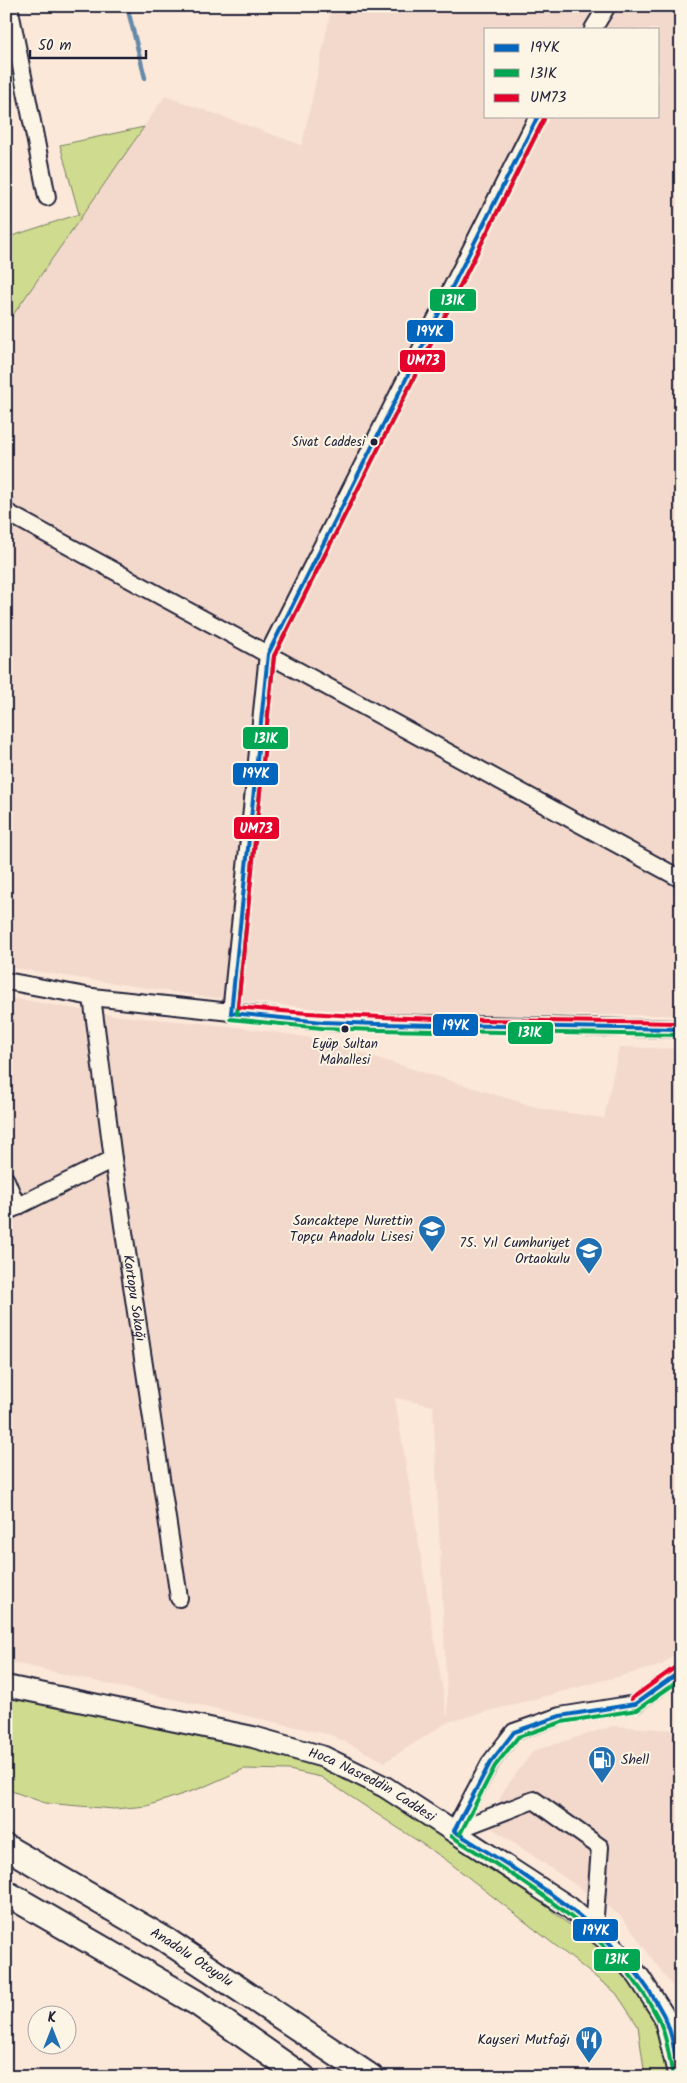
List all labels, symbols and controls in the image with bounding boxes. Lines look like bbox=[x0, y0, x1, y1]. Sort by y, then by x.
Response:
scale bar bbox=[30, 28, 146, 60]
legend bbox=[484, 28, 660, 118]
text: 50 m bbox=[38, 34, 72, 58]
text: 19YK bbox=[530, 36, 560, 60]
text: 131K bbox=[530, 62, 557, 86]
text: UM73 bbox=[530, 86, 567, 110]
line badge: 131K bbox=[429, 288, 477, 312]
text: 131K bbox=[441, 290, 466, 312]
line badge: 19YK bbox=[406, 319, 454, 343]
text: 19YK bbox=[416, 321, 444, 343]
line badge: UM73 bbox=[399, 349, 446, 373]
text: UM73 bbox=[406, 350, 440, 372]
place label: Sivat Caddesi bbox=[292, 432, 366, 453]
marker: Sivat Caddesi bbox=[369, 437, 379, 447]
line badge: 131K bbox=[242, 726, 289, 750]
text: 131K bbox=[254, 728, 279, 750]
line badge: 19YK bbox=[232, 762, 279, 786]
text: 19YK bbox=[242, 763, 270, 785]
line badge: UM73 bbox=[233, 816, 280, 840]
text: UM73 bbox=[239, 818, 273, 840]
line badge: 19YK bbox=[432, 1013, 479, 1037]
text: 19YK bbox=[442, 1015, 470, 1037]
line badge: 131K bbox=[507, 1021, 554, 1045]
text: 131K bbox=[518, 1022, 543, 1044]
marker: Eyüp Sultan Mahallesi bbox=[340, 1024, 350, 1034]
place label: Eyüp Sultan Mahallesi bbox=[312, 1034, 378, 1071]
place label: Sancaktepe Nurettin Topçu Anadolu Lisesi bbox=[290, 1210, 414, 1248]
school or university icon: Sancaktepe Nurettin Topçu Anadolu Lisesi bbox=[417, 1214, 447, 1253]
place label: 75. Yıl Cumhuriyet Ortaokulu bbox=[460, 1232, 571, 1270]
school or university icon: 75. Yıl Cumhuriyet Ortaokulu bbox=[574, 1236, 604, 1275]
street label: Kartopu Sokağı bbox=[117, 1253, 151, 1343]
street label: Hoca Nasreddin Caddesi bbox=[306, 1742, 440, 1828]
fuel station icon: Shell bbox=[587, 1745, 617, 1784]
place label: Shell bbox=[621, 1749, 650, 1771]
line badge: 19YK bbox=[572, 1918, 619, 1942]
text: 19YK bbox=[582, 1920, 610, 1942]
street label: Anadolu Otoyolu bbox=[146, 1922, 238, 1993]
line badge: 131K bbox=[593, 1948, 641, 1972]
text: 131K bbox=[605, 1949, 630, 1971]
north arrow bbox=[28, 2006, 78, 2056]
text: K bbox=[48, 2007, 57, 2029]
restaurant icon: Kayseri Mutfağı bbox=[574, 2025, 604, 2064]
place label: Kayseri Mutfağı bbox=[477, 2029, 570, 2051]

